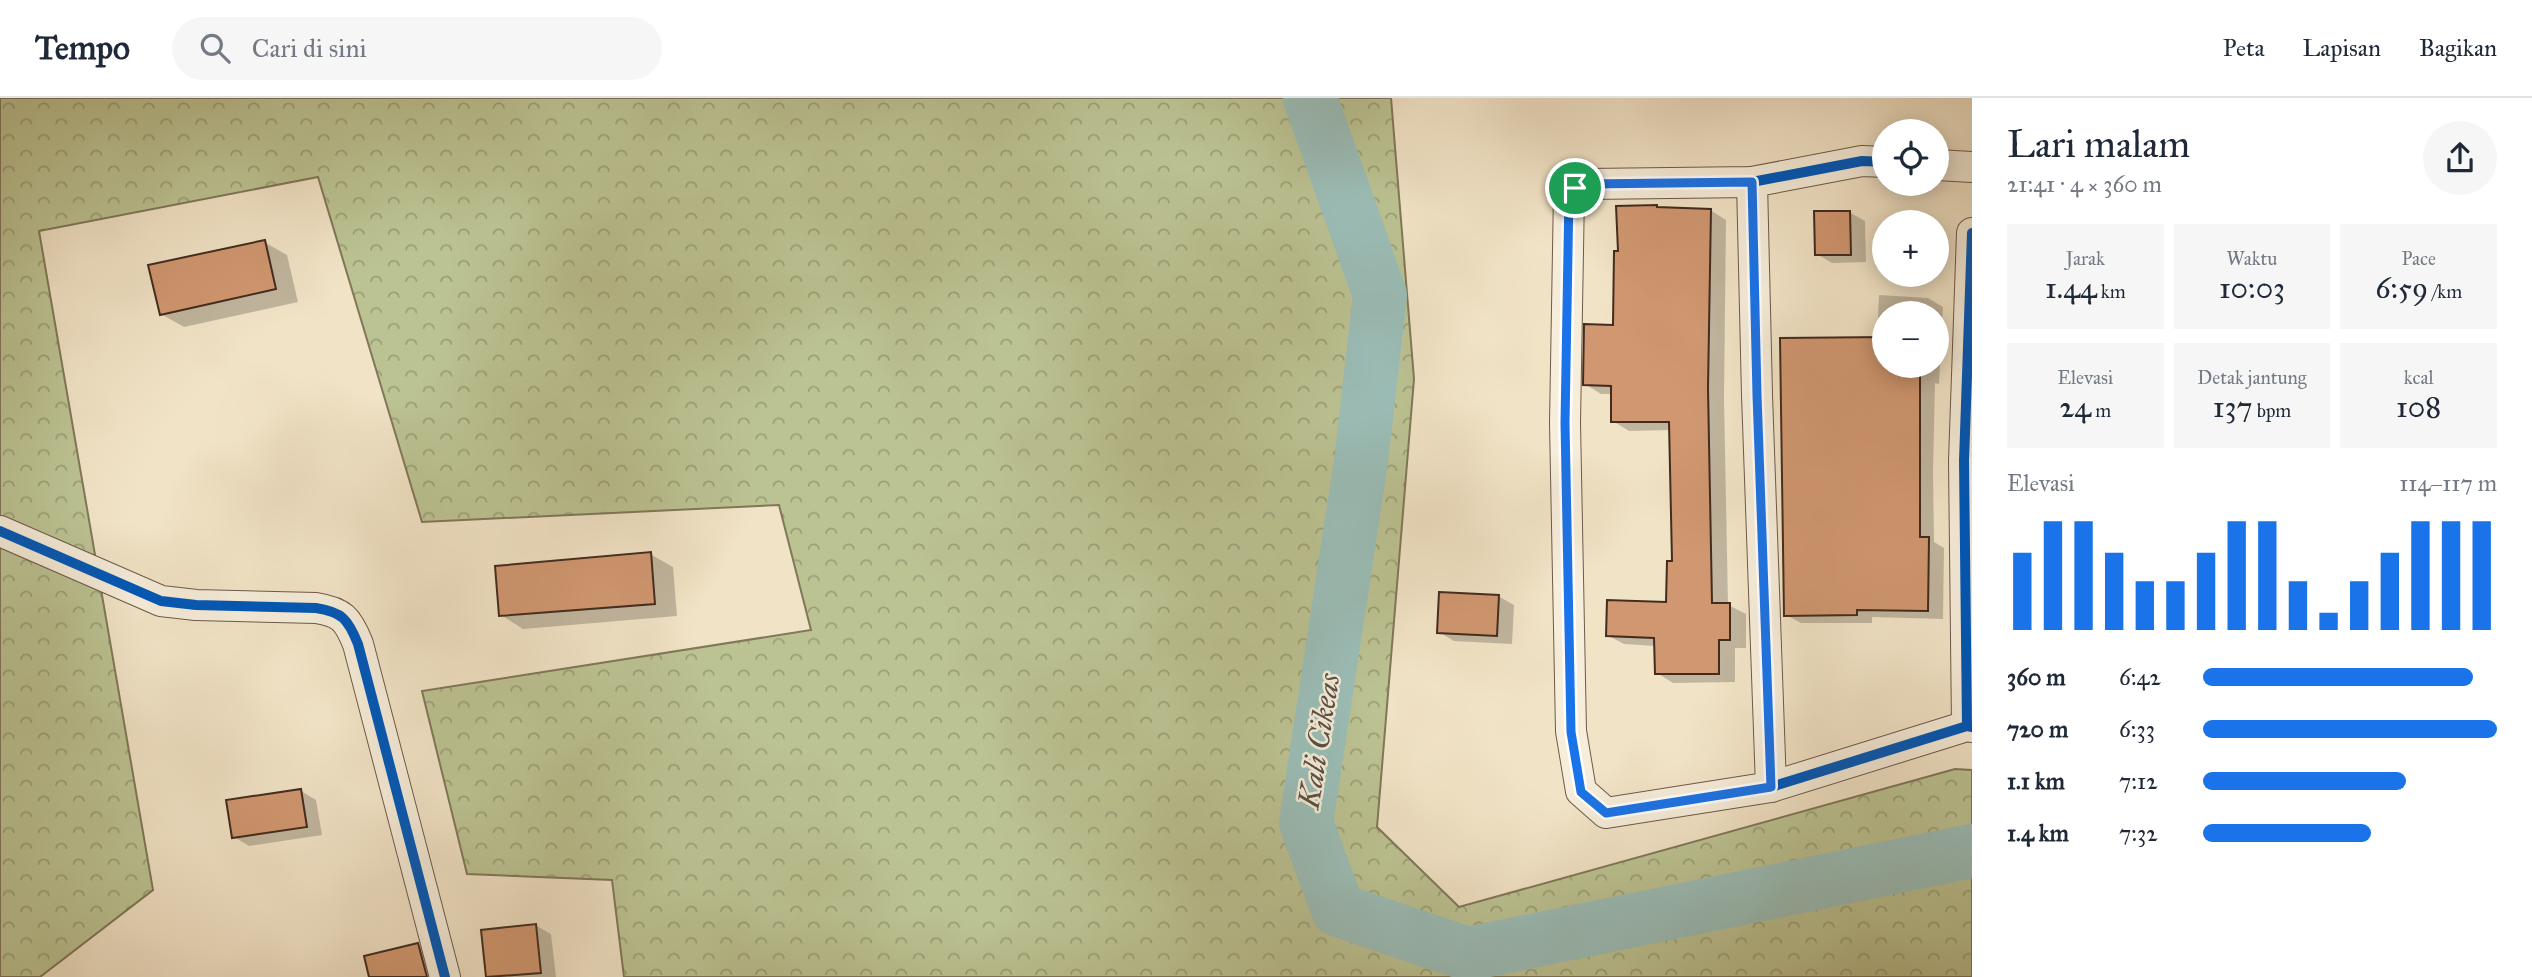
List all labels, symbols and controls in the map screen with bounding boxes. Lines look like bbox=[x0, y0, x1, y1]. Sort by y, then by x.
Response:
search box bbox=[172, 17, 662, 80]
text: Tempo bbox=[35, 28, 130, 68]
icon: search bbox=[196, 29, 234, 67]
text: Cari di sini bbox=[252, 32, 367, 64]
text: Peta bbox=[2223, 33, 2265, 63]
text: Lapisan bbox=[2303, 33, 2381, 63]
text: Bagikan bbox=[2419, 33, 2497, 63]
map controls bbox=[1872, 119, 1949, 378]
button: locate bbox=[1872, 119, 1949, 196]
text: Lari malam bbox=[2007, 121, 2190, 167]
button: share bbox=[2423, 121, 2497, 195]
pin bbox=[1545, 158, 1605, 218]
icon: arrive bbox=[1556, 169, 1594, 207]
text: 21:41 · 4 × 360 m bbox=[2007, 170, 2162, 198]
button: + bbox=[1872, 210, 1949, 287]
text: Jarak bbox=[2066, 247, 2105, 270]
text: Waktu bbox=[2227, 247, 2277, 270]
text: Pace bbox=[2401, 247, 2436, 270]
text: 1.44 bbox=[2045, 270, 2097, 306]
text: 10:03 bbox=[2219, 270, 2285, 306]
text: 6:59 bbox=[2375, 270, 2428, 306]
text: km bbox=[2097, 280, 2126, 303]
text: /km bbox=[2428, 280, 2462, 303]
button: − bbox=[1872, 301, 1949, 378]
text: Elevasi bbox=[2057, 366, 2113, 389]
text: Detak jantung bbox=[2197, 366, 2307, 389]
text: kcal bbox=[2404, 366, 2434, 389]
text: 24 bbox=[2060, 389, 2091, 425]
text: 137 bbox=[2213, 389, 2253, 425]
text: 108 bbox=[2396, 389, 2441, 425]
text: m bbox=[2091, 399, 2111, 422]
text: bpm bbox=[2253, 399, 2291, 422]
text: Elevasi bbox=[2007, 469, 2075, 497]
text: 114–117 m bbox=[2399, 469, 2497, 497]
text: 360 m bbox=[2007, 663, 2066, 691]
text: 6:42 bbox=[2119, 663, 2161, 691]
water label: Kali Cikeas bbox=[1290, 670, 1348, 813]
text: 720 m bbox=[2007, 715, 2068, 743]
text: 6:33 bbox=[2119, 715, 2155, 743]
text: 1.1 km bbox=[2007, 767, 2065, 795]
text: 7:12 bbox=[2119, 767, 2158, 795]
text: 1.4 km bbox=[2007, 819, 2069, 847]
text: 7:32 bbox=[2119, 819, 2158, 847]

